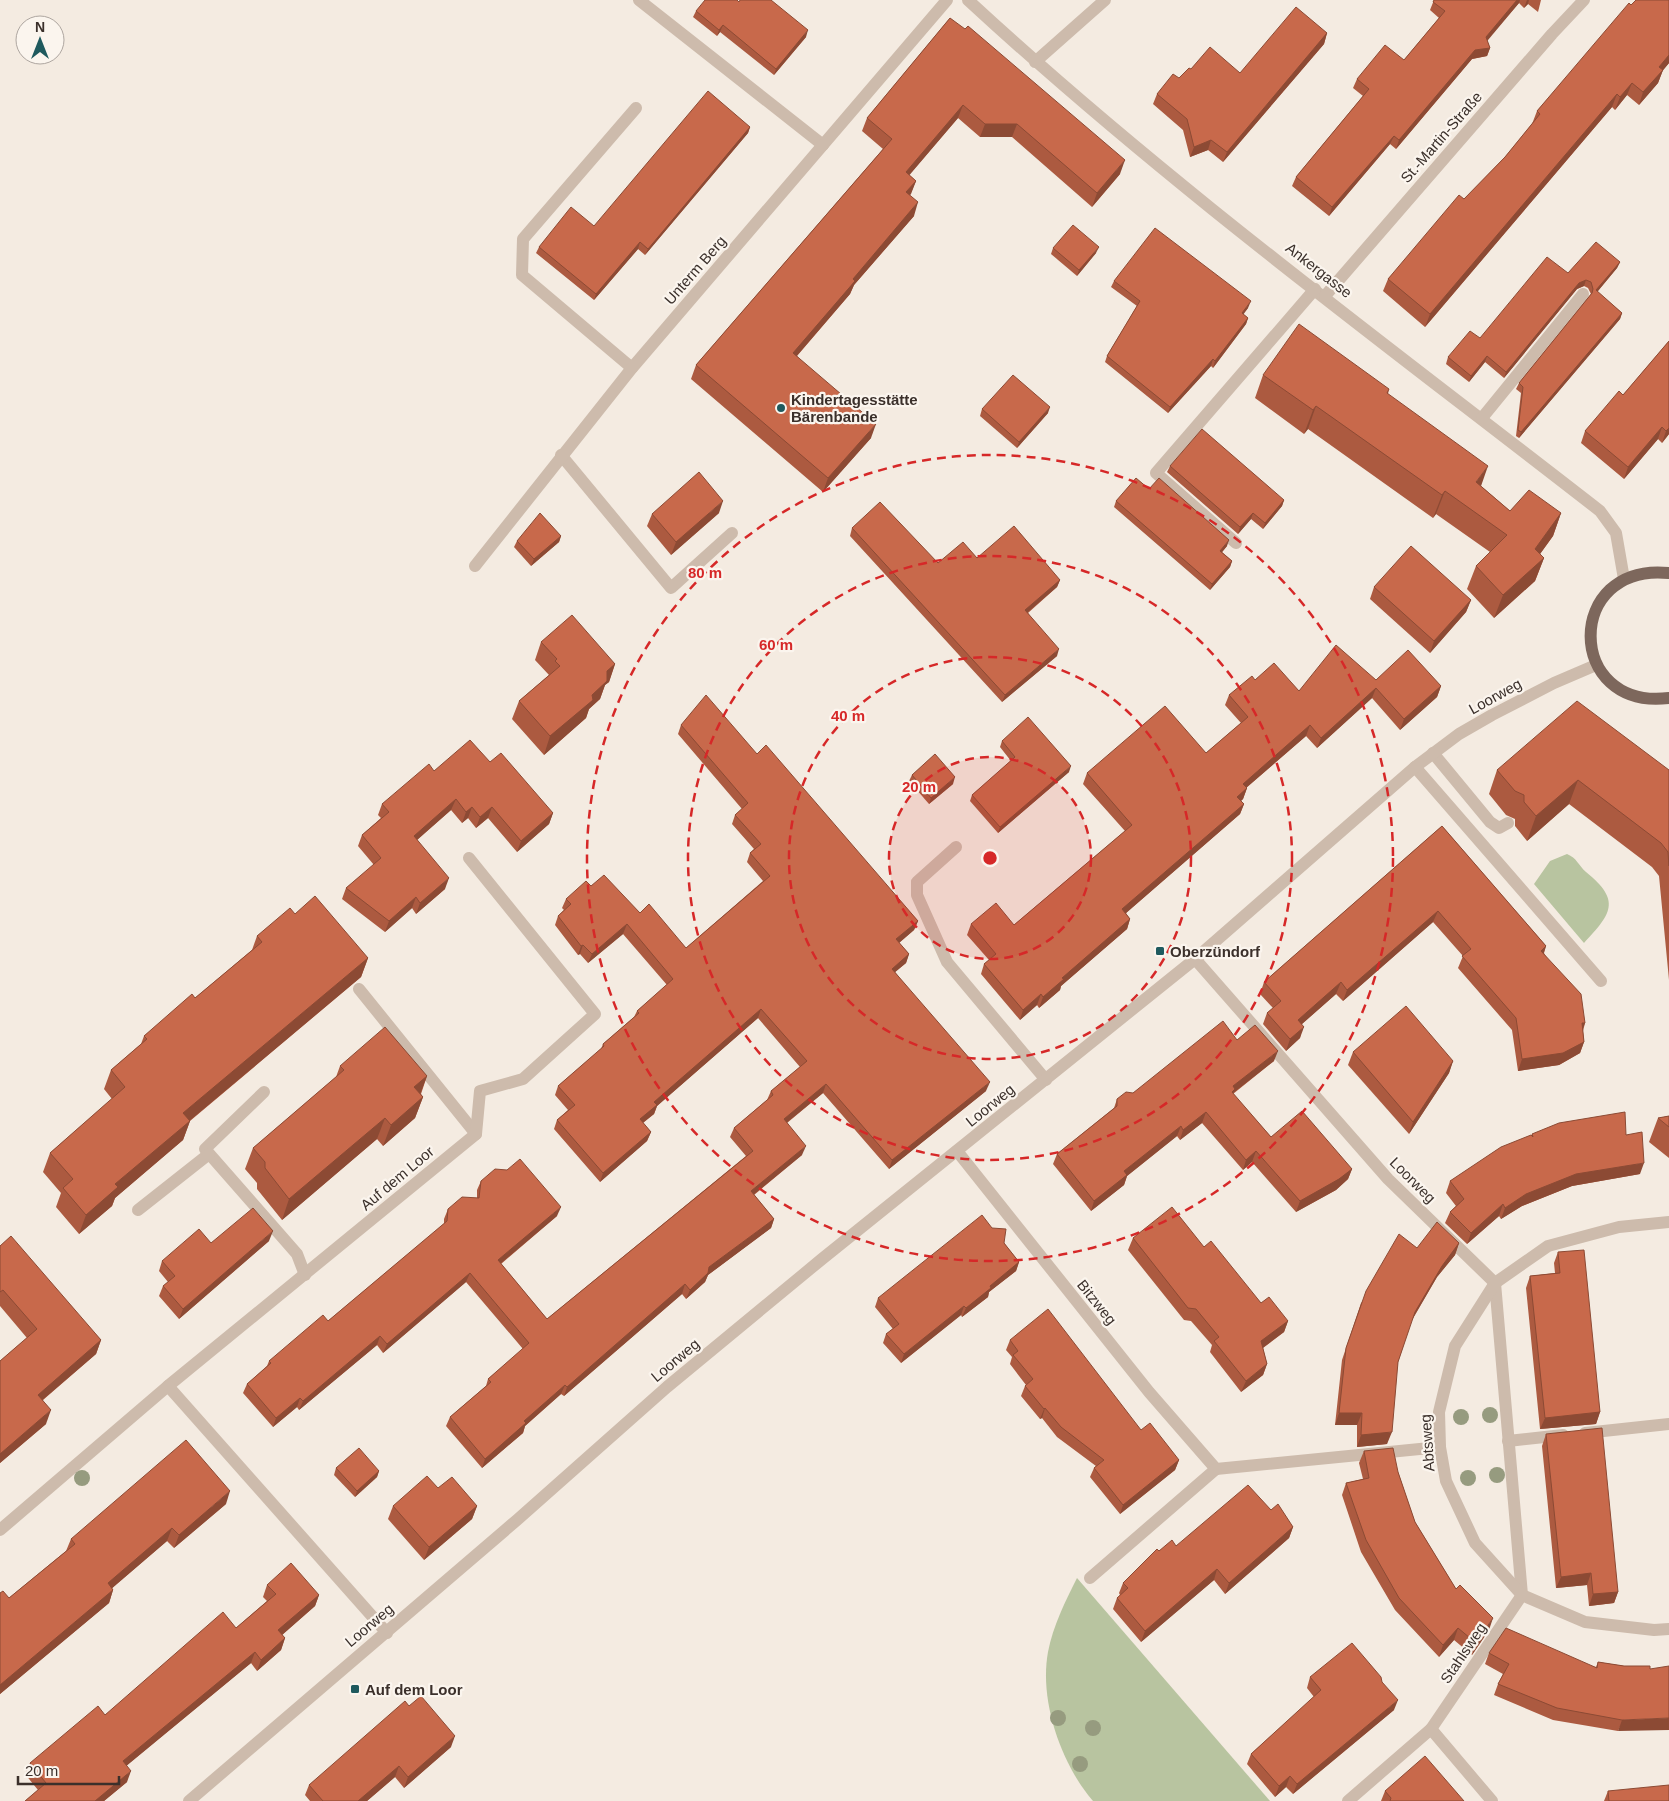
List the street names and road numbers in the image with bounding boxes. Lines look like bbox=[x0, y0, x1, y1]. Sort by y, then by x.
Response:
street label: St.-Martin-Straße bbox=[1397, 88, 1485, 186]
street label: Unterm Berg bbox=[661, 232, 729, 308]
street label: Ankergasse bbox=[1283, 239, 1355, 301]
street label: Loorweg bbox=[1466, 675, 1524, 717]
street label: Loorweg bbox=[962, 1080, 1018, 1130]
street label: Auf dem Loor bbox=[357, 1143, 437, 1213]
street label: Loorweg bbox=[1387, 1154, 1439, 1206]
street label: Bitzweg bbox=[1074, 1276, 1120, 1328]
street label: Loorweg bbox=[647, 1335, 703, 1385]
street label: Abtsweg bbox=[1417, 1414, 1437, 1472]
street label: Loorweg bbox=[341, 1600, 397, 1650]
street label: Stahlsweg bbox=[1437, 1620, 1489, 1686]

